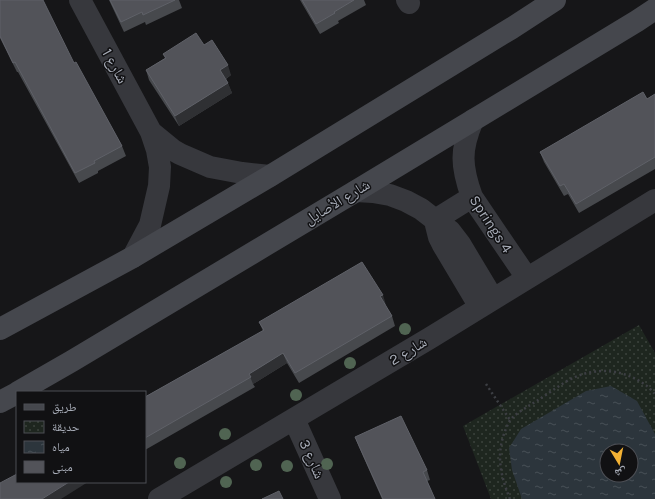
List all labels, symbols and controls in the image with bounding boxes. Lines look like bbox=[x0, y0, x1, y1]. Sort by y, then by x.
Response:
street label: شارع 1 bbox=[97, 45, 132, 87]
street label: شارع الأصايل bbox=[301, 175, 374, 229]
street label: Springs 4 bbox=[466, 192, 517, 257]
street label: شارع 2 bbox=[386, 333, 431, 370]
legend bbox=[16, 391, 146, 483]
text: طريق bbox=[52, 400, 77, 414]
text: حديقة bbox=[52, 420, 80, 434]
street label: شارع 3 bbox=[295, 437, 329, 482]
text: مياه bbox=[52, 440, 70, 454]
north arrow bbox=[599, 443, 639, 483]
text: مبنى bbox=[52, 460, 73, 474]
text: ش bbox=[613, 464, 628, 480]

